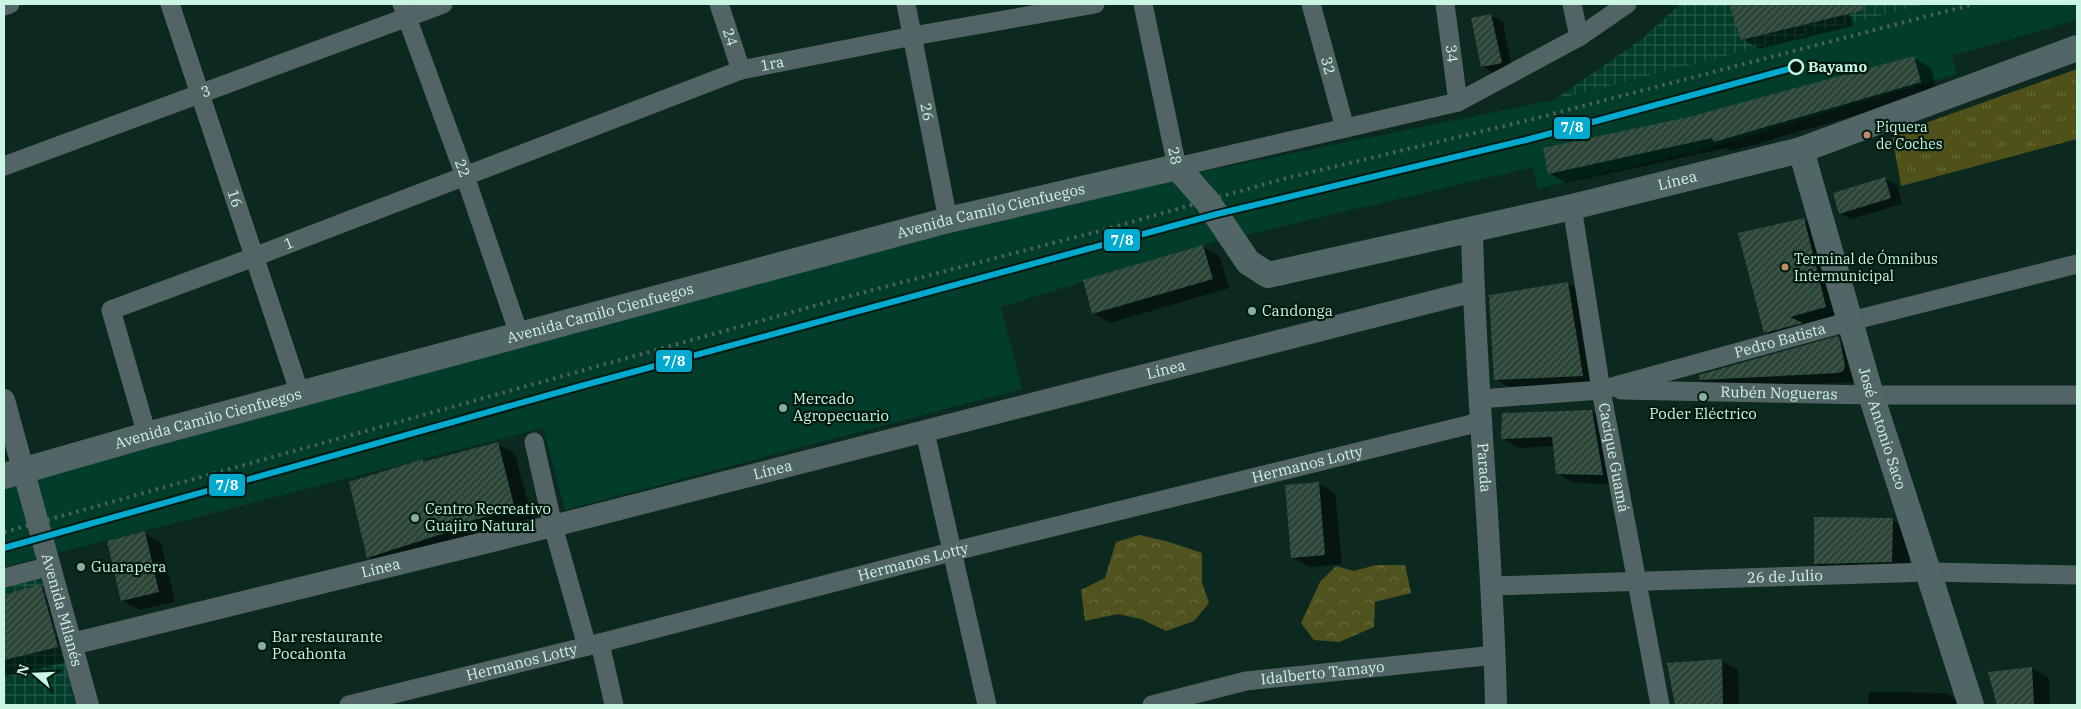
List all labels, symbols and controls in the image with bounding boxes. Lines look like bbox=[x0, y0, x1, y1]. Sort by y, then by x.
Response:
street label: 24 bbox=[719, 25, 742, 49]
street label: 34 bbox=[1441, 43, 1463, 64]
street label: 1ra bbox=[758, 52, 786, 75]
street label: 32 bbox=[1317, 54, 1340, 77]
place label: Bayamo bbox=[1808, 57, 1867, 76]
marker: Bayamo bbox=[1788, 59, 1804, 75]
street label: 3 bbox=[198, 81, 213, 102]
street label: 26 bbox=[916, 101, 939, 123]
line badge: 7/8 bbox=[1553, 116, 1591, 140]
text: 7/8 bbox=[1561, 118, 1583, 136]
place label: Piquera de Coches bbox=[1876, 118, 1943, 153]
marker: Piquera de Coches bbox=[1862, 130, 1872, 140]
street label: 28 bbox=[1164, 145, 1186, 166]
street label: 22 bbox=[451, 156, 475, 180]
street label: Línea bbox=[1656, 166, 1699, 194]
street label: Avenida Camilo Cienfuegos bbox=[895, 179, 1087, 242]
street label: 16 bbox=[223, 187, 247, 210]
line badge: 7/8 bbox=[1103, 228, 1141, 252]
text: 7/8 bbox=[1111, 231, 1133, 249]
street label: 1 bbox=[281, 233, 296, 254]
place label: Terminal de Ómnibus Intermunicipal bbox=[1794, 249, 1938, 285]
marker: Terminal de Ómnibus Intermunicipal bbox=[1780, 262, 1790, 272]
street label: Avenida Camilo Cienfuegos bbox=[505, 279, 696, 347]
place label: Candonga bbox=[1262, 301, 1333, 320]
marker: Candonga bbox=[1246, 305, 1258, 317]
street label: Pedro Batista bbox=[1732, 318, 1828, 362]
line badge: 7/8 bbox=[655, 349, 693, 373]
text: 7/8 bbox=[663, 352, 685, 370]
street label: Línea bbox=[1144, 355, 1188, 383]
street label: José Antonio Saco bbox=[1855, 365, 1911, 492]
street label: Rubén Nogueras bbox=[1720, 382, 1838, 403]
street label: Avenida Camilo Cienfuegos bbox=[112, 384, 303, 453]
place label: Mercado Agropecuario bbox=[793, 389, 889, 425]
marker: Poder Eléctrico bbox=[1697, 391, 1709, 403]
street label: Cacique Guamá bbox=[1595, 401, 1634, 514]
marker: Mercado Agropecuario bbox=[777, 402, 789, 414]
place label: Poder Eléctrico bbox=[1649, 404, 1757, 423]
street label: Hermanos Lotty bbox=[1250, 441, 1365, 487]
street label: Parada bbox=[1473, 442, 1496, 493]
street label: Línea bbox=[751, 455, 794, 484]
line badge: 7/8 bbox=[208, 473, 246, 497]
text: 7/8 bbox=[216, 476, 238, 494]
place label: Centro Recreativo Guajiro Natural bbox=[425, 499, 551, 535]
marker: Centro Recreativo Guajiro Natural bbox=[409, 512, 421, 524]
street label: Hermanos Lotty bbox=[856, 538, 970, 585]
street label: Avenida Milanés bbox=[38, 551, 87, 669]
street label: Línea bbox=[359, 554, 402, 582]
place label: Guarapera bbox=[91, 557, 166, 576]
marker: Guarapera bbox=[75, 561, 87, 573]
street label: 26 de Julio bbox=[1747, 565, 1823, 587]
place label: Bar restaurante Pocahonta bbox=[272, 627, 383, 663]
street label: Hermanos Lotty bbox=[464, 639, 579, 685]
marker: Bar restaurante Pocahonta bbox=[256, 640, 268, 652]
north arrow bbox=[10, 649, 60, 699]
street label: Idalberto Tamayo bbox=[1260, 657, 1385, 688]
text: N bbox=[12, 662, 33, 678]

